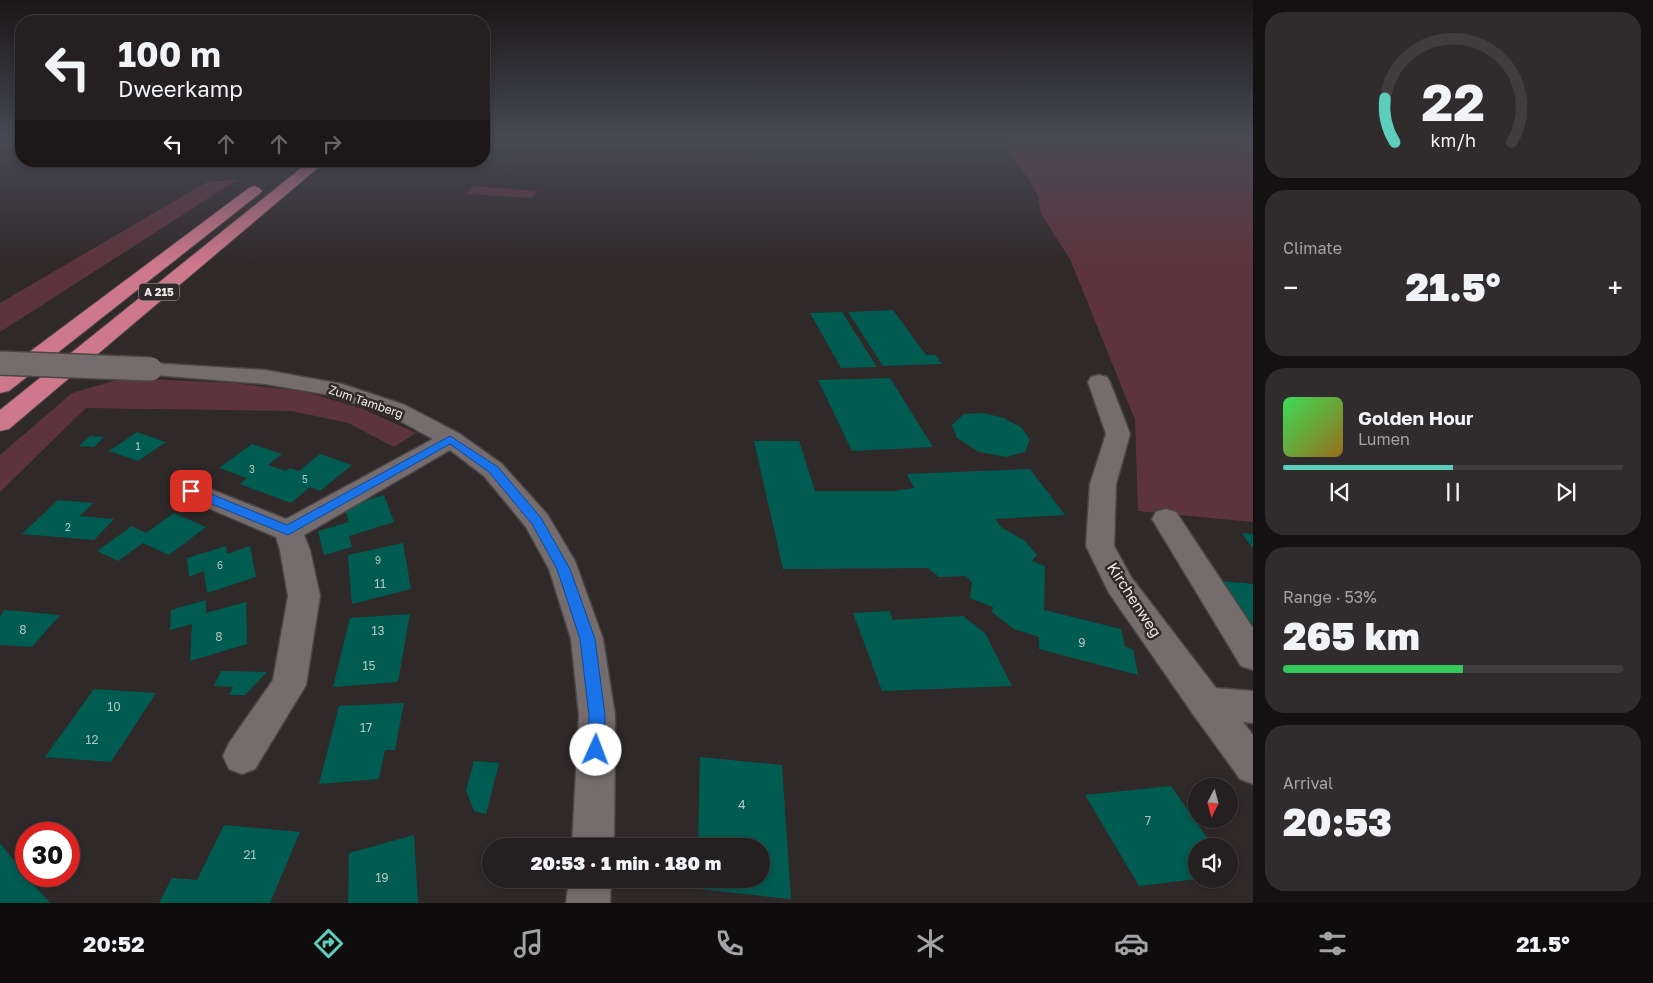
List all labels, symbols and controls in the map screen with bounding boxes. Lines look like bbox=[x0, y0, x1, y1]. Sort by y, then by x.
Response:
text: 100 m bbox=[118, 33, 221, 75]
icon: left bbox=[35, 35, 100, 100]
text: 22 bbox=[1421, 70, 1485, 132]
text: Dweerkamp bbox=[118, 75, 243, 102]
text: km/h bbox=[1430, 129, 1476, 151]
icon: left bbox=[159, 130, 187, 158]
icon: ahead bbox=[212, 130, 240, 158]
icon: ahead bbox=[265, 130, 293, 158]
icon: right bbox=[318, 130, 346, 158]
text: Climate bbox=[1283, 238, 1342, 258]
text: 21.5° bbox=[1406, 264, 1500, 309]
text: − bbox=[1283, 271, 1298, 304]
text: + bbox=[1608, 271, 1623, 304]
road number: A 215 bbox=[139, 284, 179, 300]
street label: Zum Tamberg bbox=[327, 382, 405, 421]
text: Golden Hour bbox=[1358, 406, 1473, 429]
text: Lumen bbox=[1358, 429, 1410, 449]
house number: 1 bbox=[136, 440, 141, 452]
house number: 3 bbox=[249, 463, 255, 475]
pin bbox=[170, 470, 212, 512]
house number: 5 bbox=[302, 473, 308, 485]
icon: arrive bbox=[177, 477, 205, 505]
icon: previous bbox=[1326, 478, 1354, 506]
icon: pause bbox=[1439, 478, 1467, 506]
icon: next bbox=[1552, 478, 1580, 506]
house number: 2 bbox=[65, 521, 71, 533]
house number: 9 bbox=[375, 554, 381, 566]
house number: 6 bbox=[217, 559, 223, 571]
street label: Kirchenweg bbox=[1104, 559, 1166, 640]
house number: 11 bbox=[374, 576, 386, 591]
text: Range · 53% bbox=[1283, 587, 1377, 607]
text: 265 km bbox=[1283, 613, 1420, 658]
house number: 8 bbox=[19, 622, 27, 637]
house number: 13 bbox=[372, 623, 384, 638]
house number: 8 bbox=[215, 629, 223, 644]
house number: 9 bbox=[1078, 635, 1086, 650]
house number: 15 bbox=[363, 658, 375, 673]
house number: 10 bbox=[107, 699, 121, 714]
house number: 17 bbox=[360, 720, 372, 735]
position arrow bbox=[569, 723, 621, 775]
house number: 12 bbox=[86, 732, 98, 747]
text: Arrival bbox=[1283, 773, 1333, 793]
north arrow bbox=[1188, 778, 1238, 828]
map controls bbox=[1188, 778, 1238, 888]
house number: 4 bbox=[738, 797, 746, 812]
text: 20:53 bbox=[1283, 799, 1392, 844]
house number: 7 bbox=[1145, 813, 1151, 828]
speed limit sign: 30 bbox=[15, 822, 80, 887]
button: sound bbox=[1188, 838, 1238, 888]
house number: 21 bbox=[244, 847, 257, 862]
text: 20:53 · 1 min · 180 m bbox=[531, 851, 721, 874]
house number: 19 bbox=[375, 870, 389, 885]
icon: directions bbox=[311, 926, 346, 961]
icon: music bbox=[511, 926, 546, 961]
icon: phone bbox=[712, 926, 747, 961]
icon: climate bbox=[913, 926, 948, 961]
icon: car bbox=[1114, 926, 1149, 961]
icon: filters bbox=[1315, 926, 1350, 961]
text: 20:52 bbox=[83, 930, 145, 957]
text: 21.5° bbox=[1516, 930, 1570, 957]

